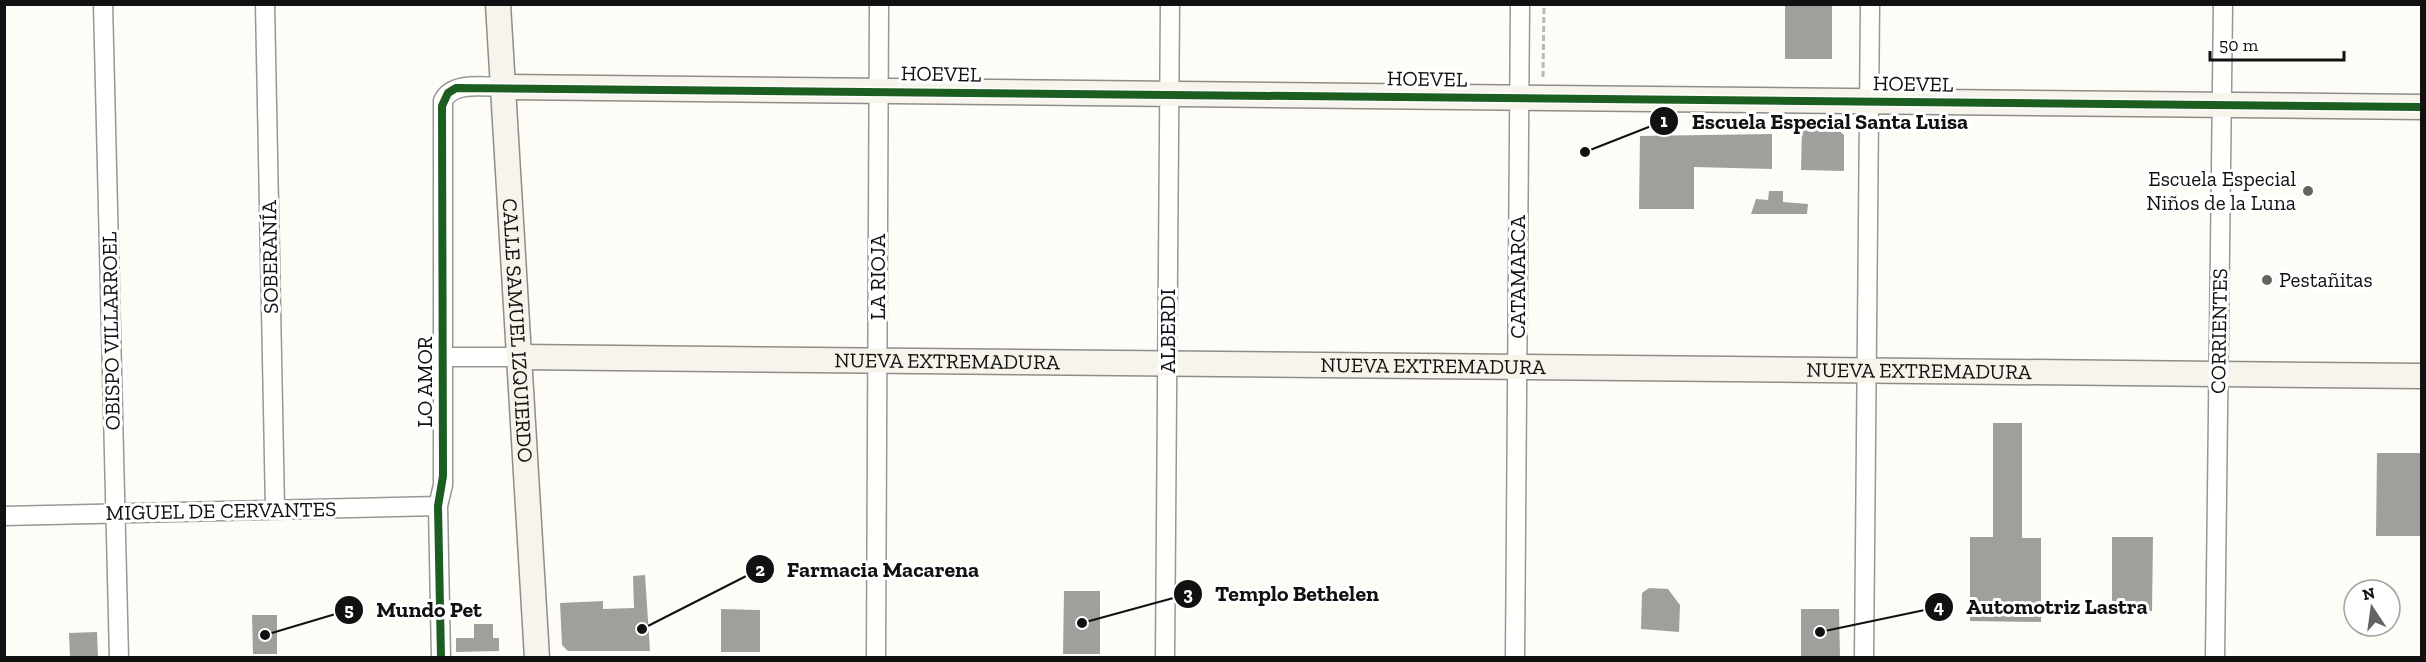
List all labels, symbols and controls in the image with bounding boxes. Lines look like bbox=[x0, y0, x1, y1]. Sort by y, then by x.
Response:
scale bar bbox=[2210, 24, 2344, 62]
text: 50 m bbox=[2219, 34, 2259, 56]
street label: HOEVEL bbox=[901, 60, 982, 87]
street label: HOEVEL bbox=[1387, 65, 1468, 92]
street label: HOEVEL bbox=[1873, 70, 1954, 97]
callout: Escuela Especial Santa Luisa bbox=[1649, 101, 1980, 141]
text: Escuela Especial Santa Luisa bbox=[1692, 108, 1968, 135]
text: 1 bbox=[1660, 110, 1668, 132]
place label: Escuela Especial Niños de la Luna bbox=[2146, 166, 2296, 215]
marker: Escuela Especial Niños de la Luna bbox=[2301, 184, 2315, 198]
street label: CALLE SAMUEL IZQUIERDO bbox=[498, 198, 538, 463]
street label: SOBERANÍA bbox=[256, 200, 283, 314]
street label: CATAMARCA bbox=[1505, 215, 1530, 339]
street label: OBISPO VILLARROEL bbox=[96, 231, 125, 430]
street label: LA RIOJA bbox=[865, 234, 890, 320]
place label: Pestañitas bbox=[2279, 267, 2373, 292]
street label: CORRIENTES bbox=[2205, 268, 2232, 394]
marker: Pestañitas bbox=[2260, 273, 2274, 287]
street label: ALBERDI bbox=[1155, 289, 1180, 373]
street label: LO AMOR bbox=[412, 337, 437, 427]
street label: NUEVA EXTREMADURA bbox=[834, 347, 1060, 374]
street label: NUEVA EXTREMADURA bbox=[1320, 352, 1546, 379]
street label: NUEVA EXTREMADURA bbox=[1806, 357, 2032, 384]
street label: MIGUEL DE CERVANTES bbox=[106, 496, 336, 525]
callout: Farmacia Macarena bbox=[745, 549, 992, 589]
text: Farmacia Macarena bbox=[787, 556, 979, 583]
text: 2 bbox=[755, 559, 765, 581]
callout: Templo Bethelen bbox=[1173, 574, 1391, 614]
north arrow bbox=[2342, 578, 2402, 638]
text: Templo Bethelen bbox=[1215, 580, 1379, 607]
text: 3 bbox=[1183, 583, 1193, 605]
text: N bbox=[2361, 583, 2377, 604]
callout: Automotriz Lastra bbox=[1924, 587, 2160, 627]
callout: Mundo Pet bbox=[334, 590, 494, 630]
text: Automotriz Lastra bbox=[1966, 593, 2148, 620]
text: Mundo Pet bbox=[376, 596, 482, 623]
text: 4 bbox=[1934, 596, 1944, 618]
text: 5 bbox=[344, 599, 354, 621]

